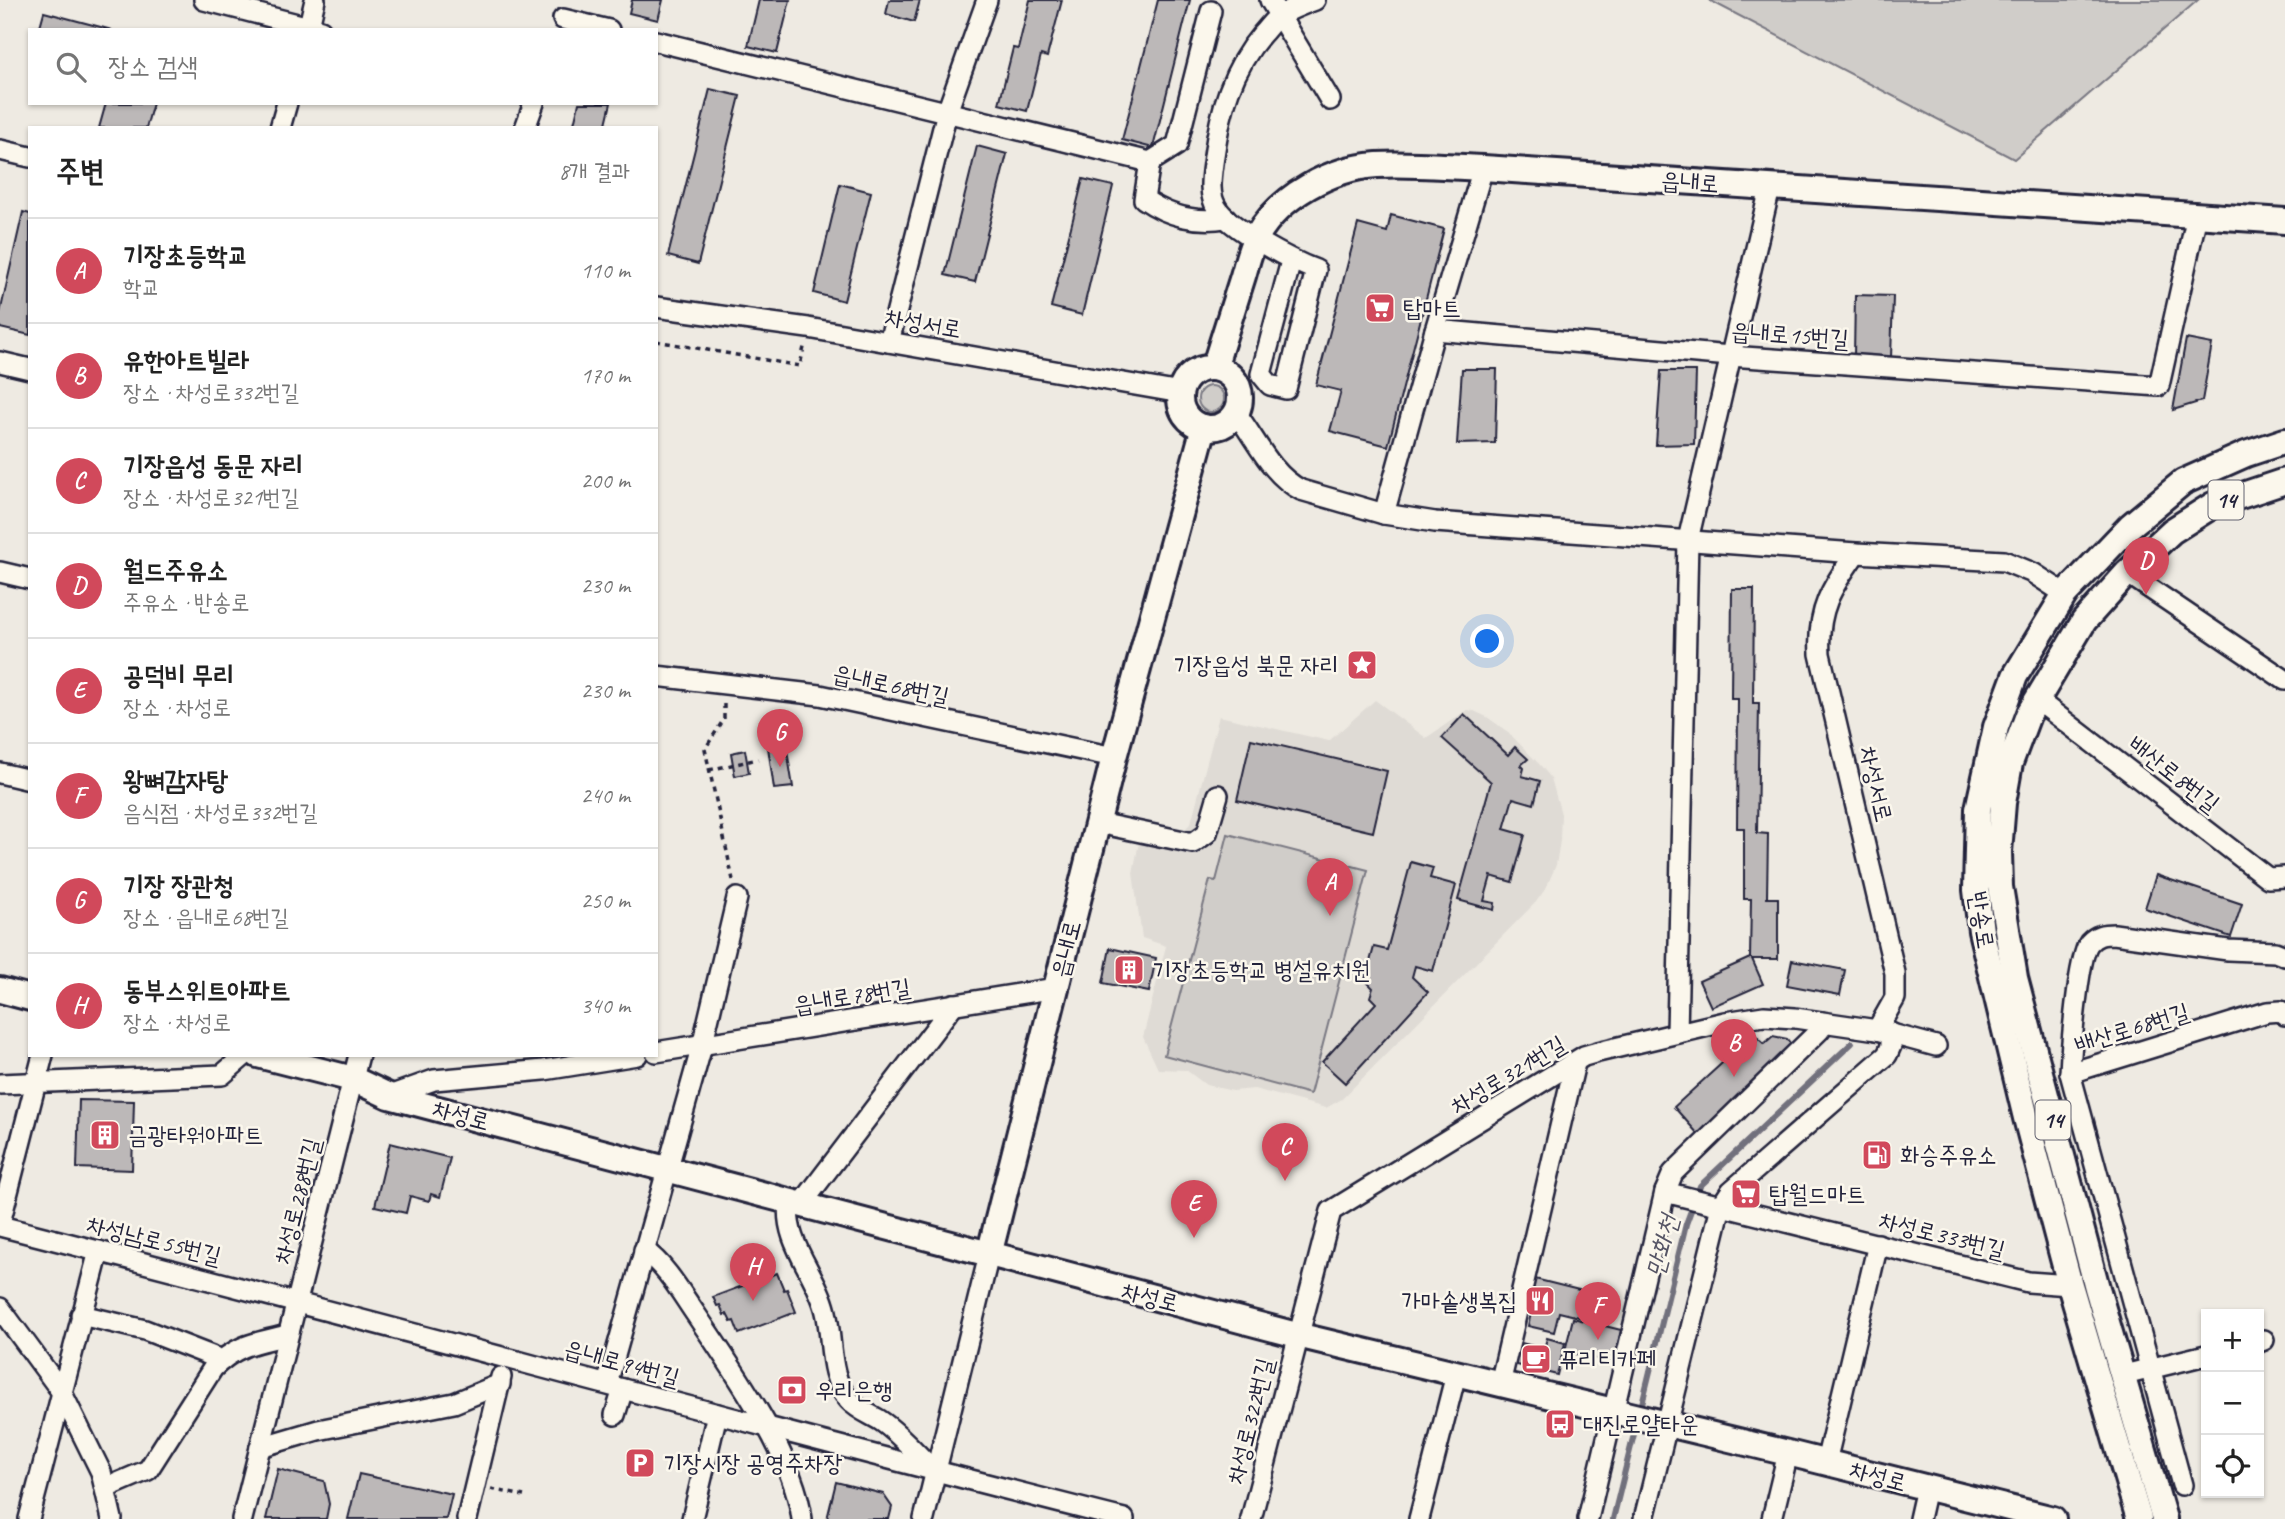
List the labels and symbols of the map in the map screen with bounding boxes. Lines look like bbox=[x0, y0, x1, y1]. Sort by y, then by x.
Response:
street label: 읍내로 bbox=[1660, 165, 1720, 199]
supermarket icon: 탑마트 bbox=[1363, 291, 1397, 325]
place label: 탑마트 bbox=[1403, 293, 1461, 323]
street label: 차성서로 bbox=[882, 302, 964, 344]
street label: 읍내로15번길 bbox=[1730, 316, 1850, 354]
road number: 14 bbox=[2208, 480, 2244, 520]
pin: D bbox=[2123, 537, 2169, 595]
your location bbox=[1470, 624, 1504, 658]
place icon: 기장읍성 북문 자리 bbox=[1345, 648, 1379, 682]
place label: 기장읍성 북문 자리 bbox=[1173, 650, 1339, 680]
street label: 읍내로68번길 bbox=[830, 658, 952, 712]
pin: G bbox=[757, 709, 803, 767]
street label: 배산로8번길 bbox=[2122, 729, 2226, 819]
street label: 차성서로 bbox=[1853, 743, 1899, 825]
pin: A bbox=[1307, 858, 1353, 916]
street label: 반송로 bbox=[1963, 889, 2001, 951]
street label: 읍내로 bbox=[1044, 917, 1088, 981]
building icon: 기장초등학교 병설유치원 bbox=[1112, 953, 1146, 987]
place label: 기장초등학교 병설유치원 bbox=[1152, 955, 1370, 985]
street label: 읍내로78번길 bbox=[791, 972, 913, 1020]
street label: 배산로68번길 bbox=[2071, 996, 2193, 1060]
pin: B bbox=[1711, 1019, 1757, 1077]
street label: 차성로321번길 bbox=[1445, 1029, 1571, 1121]
street label: 차성로 bbox=[429, 1093, 493, 1137]
road number: 14 bbox=[2036, 1100, 2070, 1140]
building icon: 금광타워아파트 bbox=[88, 1118, 122, 1152]
place label: 금광타워아파트 bbox=[128, 1120, 263, 1150]
pin: C bbox=[1262, 1123, 1308, 1181]
street label: 차성로288번길 bbox=[267, 1135, 327, 1267]
fuel station icon: 화승주유소 bbox=[1860, 1138, 1894, 1172]
place label: 화승주유소 bbox=[1900, 1140, 1997, 1170]
supermarket icon: 탑월드마트 bbox=[1729, 1177, 1763, 1211]
place label: 탑월드마트 bbox=[1769, 1179, 1866, 1209]
pin: E bbox=[1171, 1180, 1217, 1238]
street label: 차성로333번길 bbox=[1876, 1205, 2008, 1265]
water label: 만화천 bbox=[1638, 1208, 1687, 1281]
street label: 차성남로55번길 bbox=[84, 1209, 224, 1271]
pin: H bbox=[730, 1243, 776, 1301]
street label: 차성로 bbox=[1118, 1275, 1182, 1319]
pin: F bbox=[1575, 1282, 1621, 1340]
restaurant icon: 가마솥생복집 bbox=[1523, 1284, 1557, 1318]
place label: 가마솥생복집 bbox=[1401, 1286, 1517, 1316]
street label: 읍내로94번길 bbox=[561, 1333, 683, 1393]
cafe icon: 퓨리티카페 bbox=[1519, 1342, 1553, 1376]
place label: 퓨리티카페 bbox=[1559, 1344, 1656, 1374]
street label: 차성로322번길 bbox=[1220, 1355, 1280, 1487]
bank icon: 우리은행 bbox=[775, 1373, 809, 1407]
place label: 우리은행 bbox=[815, 1375, 892, 1405]
bus stop icon: 대진로얄타운 bbox=[1543, 1407, 1577, 1441]
place label: 대진로얄타운 bbox=[1583, 1409, 1699, 1439]
parking icon: 기장시장 공영주차장 bbox=[623, 1446, 657, 1480]
place label: 기장시장 공영주차장 bbox=[663, 1448, 843, 1478]
street label: 차성로 bbox=[1846, 1454, 1910, 1498]

